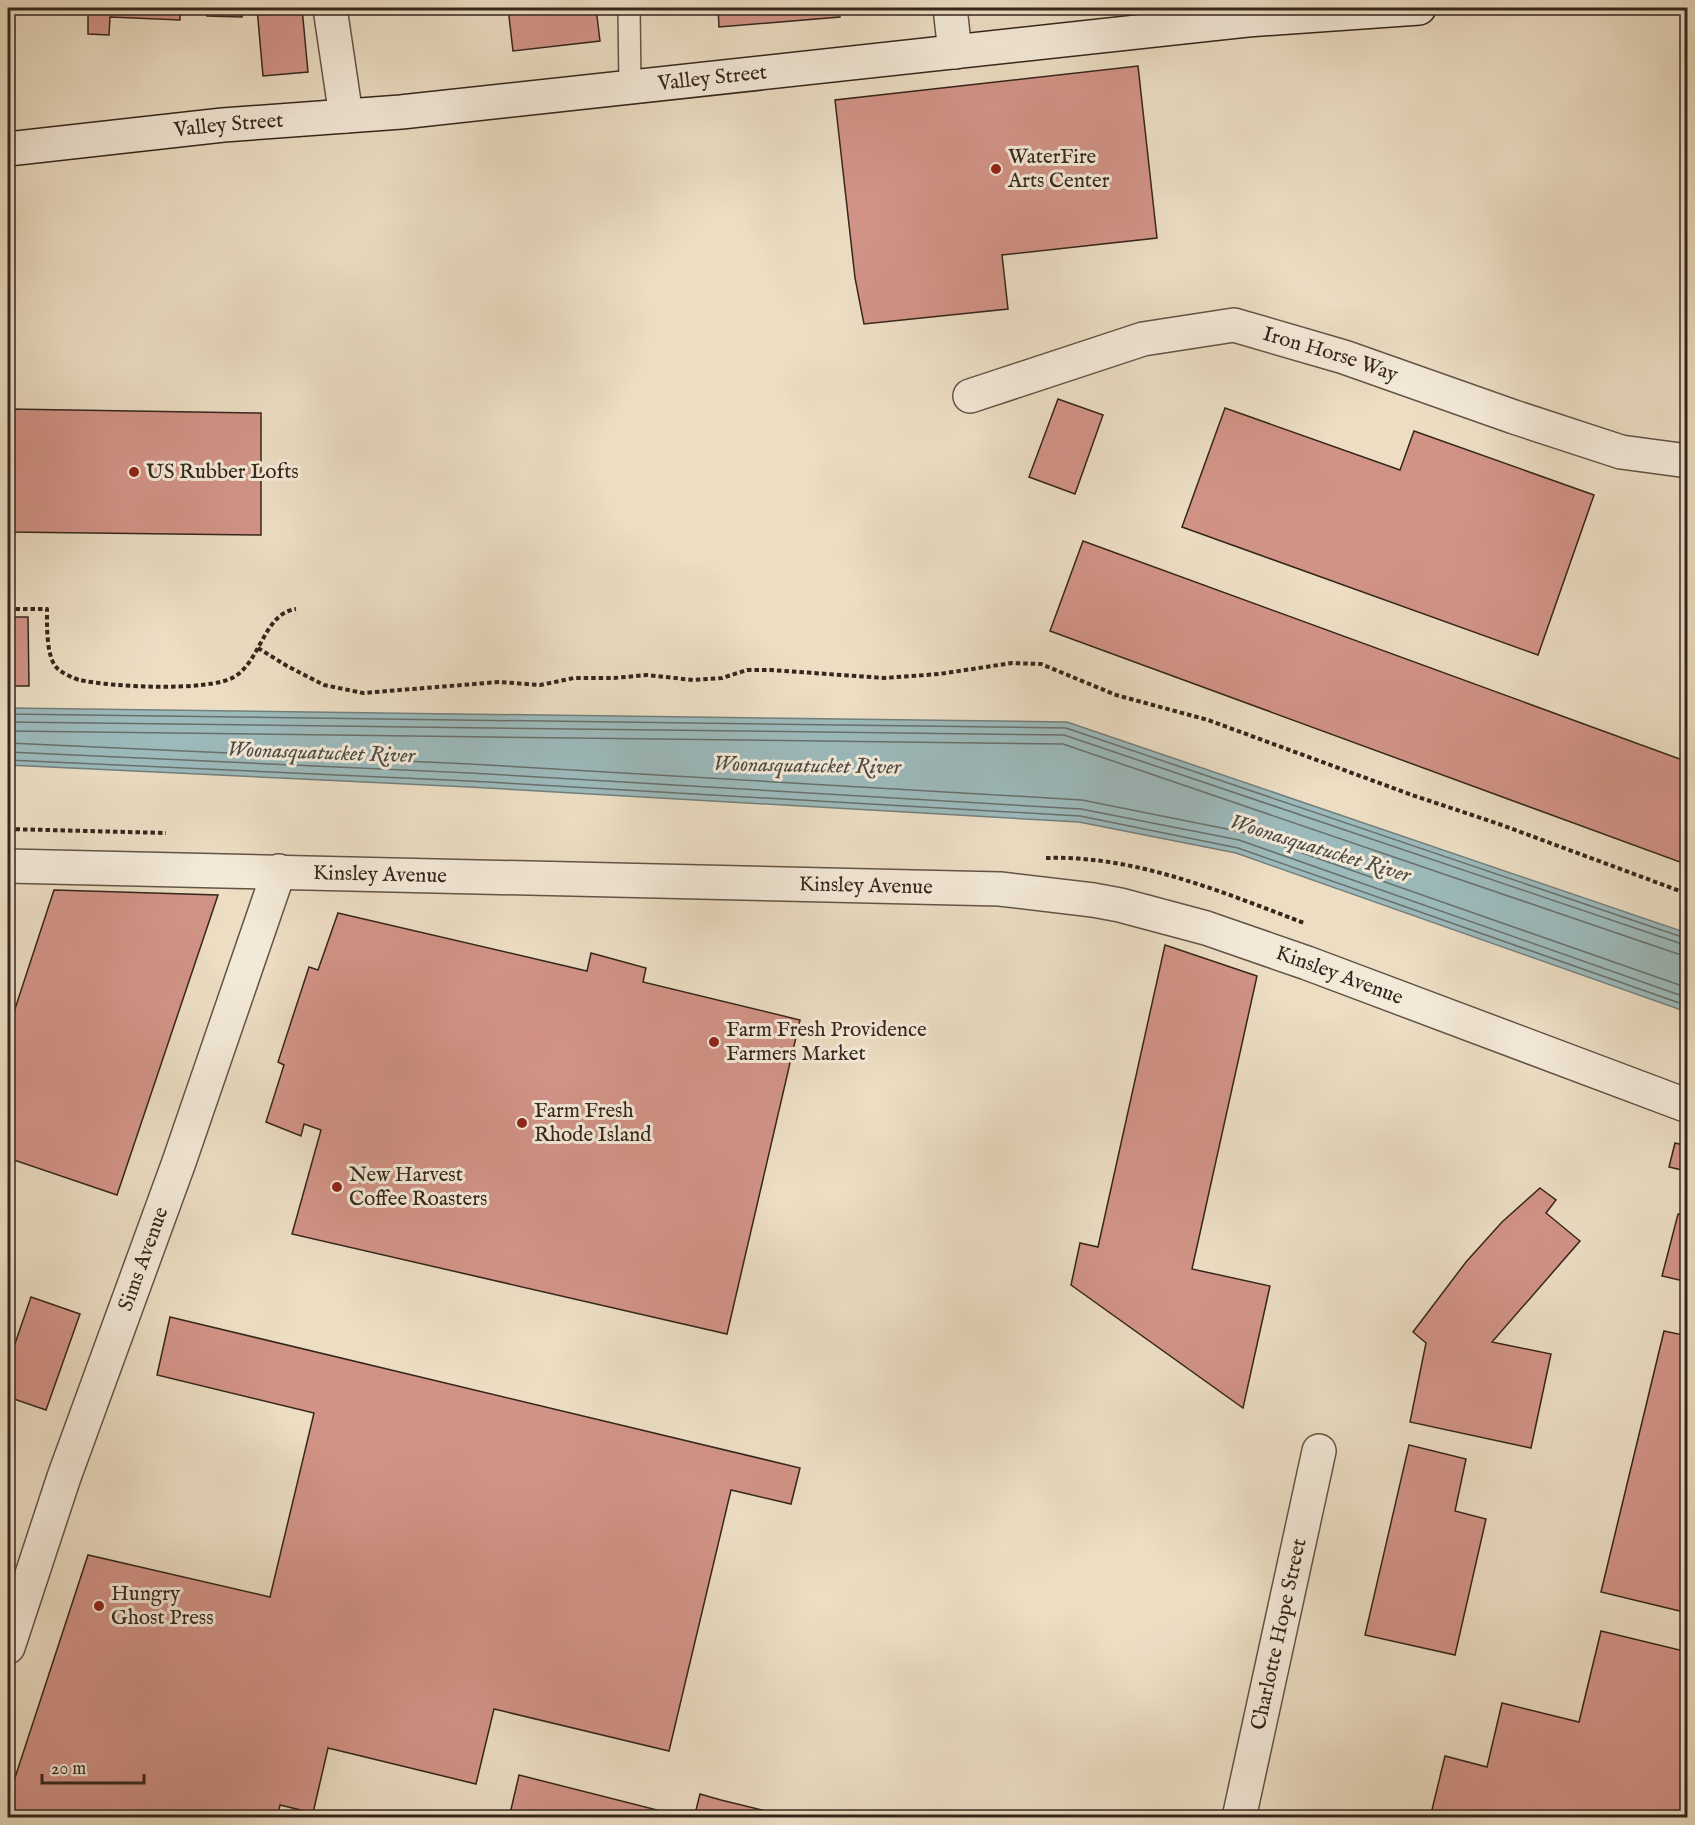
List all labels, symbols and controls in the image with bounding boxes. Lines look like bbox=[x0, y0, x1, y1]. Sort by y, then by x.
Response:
street label: Valley Street bbox=[655, 59, 768, 98]
street label: Valley Street bbox=[172, 107, 284, 144]
place label: WaterFire Arts Center bbox=[1007, 144, 1110, 195]
marker: WaterFire Arts Center bbox=[989, 162, 1003, 176]
street label: Iron Horse Way bbox=[1260, 321, 1402, 389]
place label: US Rubber Lofts bbox=[146, 459, 299, 486]
marker: US Rubber Lofts bbox=[127, 465, 141, 479]
water label: Woonasquatucket River bbox=[227, 736, 417, 770]
water label: Woonasquatucket River bbox=[713, 750, 903, 782]
water label: Woonasquatucket River bbox=[1226, 808, 1415, 890]
street label: Kinsley Avenue bbox=[313, 860, 447, 890]
street label: Kinsley Avenue bbox=[799, 871, 933, 901]
street label: Kinsley Avenue bbox=[1272, 940, 1407, 1011]
place label: Farm Fresh Providence Farmers Market bbox=[726, 1017, 927, 1068]
marker: Farm Fresh Providence Farmers Market bbox=[707, 1035, 721, 1049]
place label: Farm Fresh Rhode Island bbox=[534, 1098, 652, 1149]
marker: Farm Fresh Rhode Island bbox=[515, 1116, 529, 1130]
place label: New Harvest Coffee Roasters bbox=[349, 1162, 487, 1213]
marker: New Harvest Coffee Roasters bbox=[330, 1180, 344, 1194]
street label: Sims Avenue bbox=[112, 1203, 175, 1315]
street label: Charlotte Hope Street bbox=[1245, 1536, 1313, 1733]
place label: Hungry Ghost Press bbox=[111, 1581, 214, 1632]
marker: Hungry Ghost Press bbox=[92, 1599, 106, 1613]
scale bar bbox=[42, 1747, 144, 1785]
text: 20 m bbox=[51, 1758, 86, 1781]

